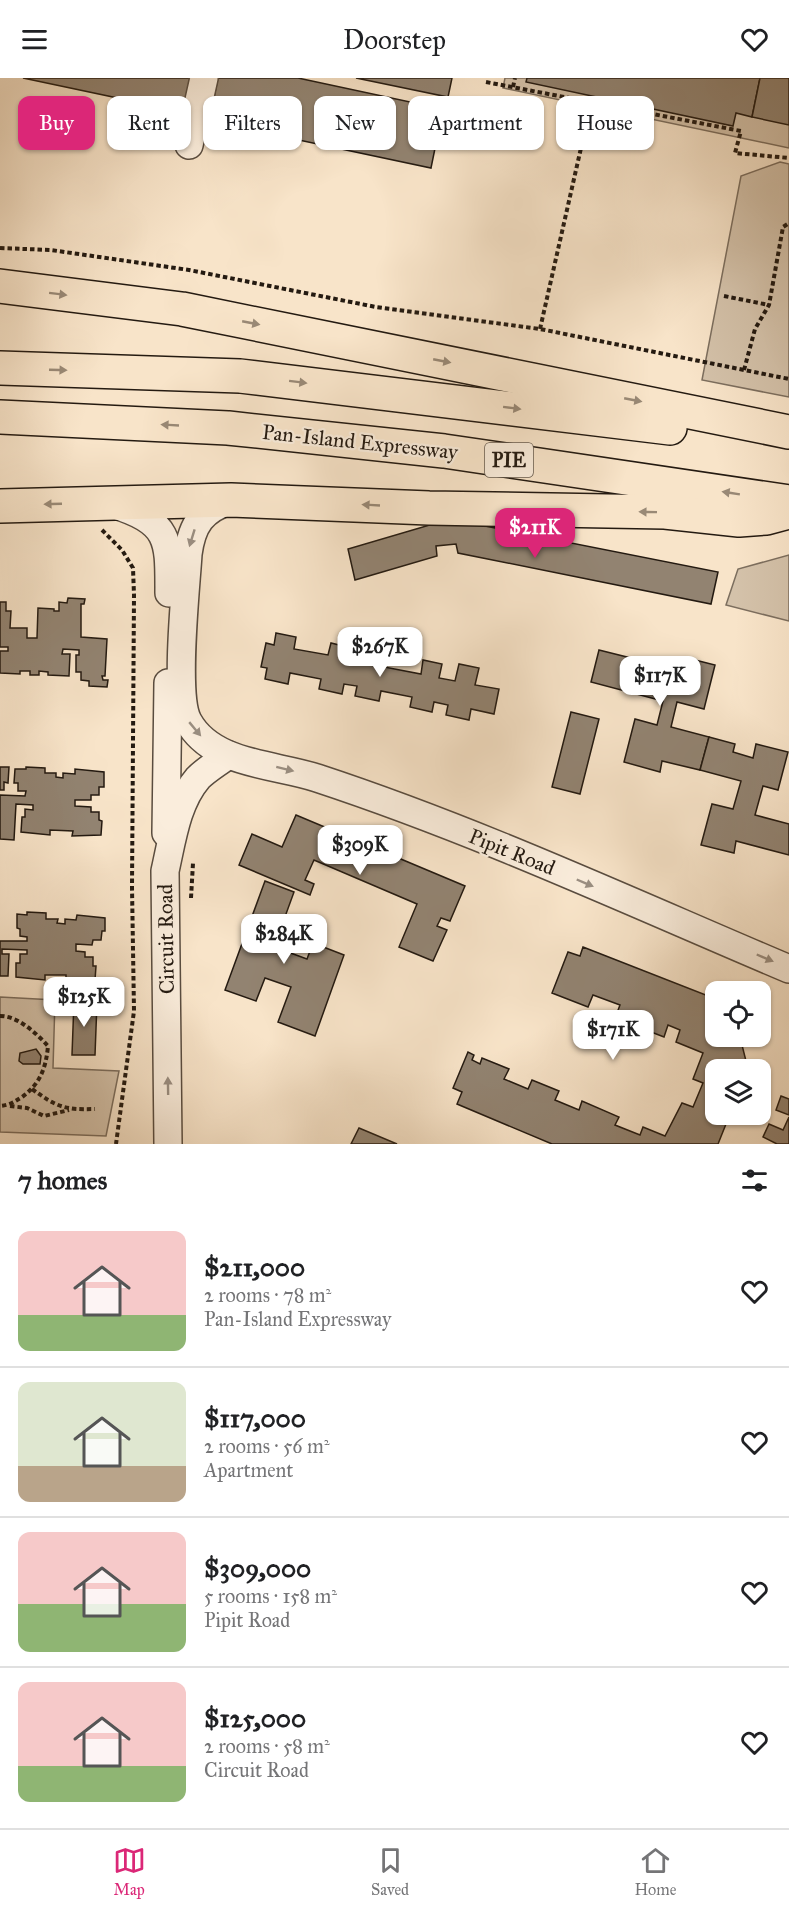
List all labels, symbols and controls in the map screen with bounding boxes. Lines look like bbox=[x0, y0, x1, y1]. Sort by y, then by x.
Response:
icon: menu bbox=[18, 23, 51, 56]
text: Doorstep bbox=[343, 23, 446, 56]
icon: heart bbox=[738, 23, 771, 56]
chip: Buy bbox=[18, 96, 95, 150]
chip: Rent bbox=[107, 96, 191, 150]
chip: Filters bbox=[203, 96, 302, 150]
chip: New bbox=[314, 96, 396, 150]
chip: Apartment bbox=[408, 96, 544, 150]
chip: House bbox=[556, 96, 654, 150]
one-way arrow bbox=[49, 289, 68, 298]
one-way arrow bbox=[241, 319, 260, 328]
one-way arrow bbox=[433, 357, 452, 366]
one-way arrow bbox=[49, 365, 68, 375]
one-way arrow bbox=[288, 378, 307, 387]
one-way arrow bbox=[624, 396, 643, 405]
one-way arrow bbox=[503, 403, 522, 412]
street label: Pan-Island Expressway bbox=[261, 419, 460, 465]
one-way arrow bbox=[160, 420, 179, 429]
road number: PIE bbox=[485, 443, 533, 477]
one-way arrow bbox=[722, 488, 741, 497]
one-way arrow bbox=[43, 499, 62, 509]
one-way arrow bbox=[361, 500, 380, 510]
one-way arrow bbox=[638, 507, 657, 517]
pin: $211K bbox=[493, 508, 577, 559]
text: $211K bbox=[509, 515, 561, 539]
one-way arrow bbox=[187, 529, 196, 547]
pin: $267K bbox=[338, 627, 422, 678]
text: $267K bbox=[352, 634, 408, 658]
pin: $117K bbox=[618, 656, 702, 707]
text: $117K bbox=[634, 663, 686, 687]
one-way arrow bbox=[188, 721, 201, 736]
one-way arrow bbox=[276, 765, 294, 775]
street label: Pipit Road bbox=[465, 823, 559, 881]
pin: $309K bbox=[318, 825, 402, 876]
text: $309K bbox=[332, 832, 388, 856]
one-way arrow bbox=[576, 879, 594, 888]
street label: Circuit Road bbox=[152, 883, 180, 994]
pin: $284K bbox=[242, 914, 326, 965]
text: $284K bbox=[255, 921, 313, 945]
one-way arrow bbox=[756, 953, 774, 963]
pin: $125K bbox=[42, 977, 126, 1028]
map controls bbox=[705, 981, 771, 1125]
button: locate bbox=[705, 981, 771, 1047]
text: $125K bbox=[57, 984, 111, 1008]
pin: $171K bbox=[571, 1010, 655, 1061]
text: $171K bbox=[587, 1017, 639, 1041]
button: layers bbox=[705, 1059, 771, 1125]
one-way arrow bbox=[163, 1076, 173, 1095]
text: 7 homes bbox=[18, 1164, 107, 1196]
icon: filters bbox=[738, 1164, 771, 1197]
text: $211,000 bbox=[204, 1251, 305, 1283]
icon: home bbox=[66, 1255, 138, 1327]
icon: heart bbox=[738, 1275, 771, 1308]
text: 2 rooms · 78 m² bbox=[204, 1283, 331, 1307]
text: Pan-Island Expressway bbox=[204, 1307, 391, 1331]
text: $117,000 bbox=[204, 1402, 306, 1434]
icon: home bbox=[66, 1406, 138, 1478]
icon: heart bbox=[738, 1426, 771, 1459]
text: 2 rooms · 56 m² bbox=[204, 1434, 330, 1458]
text: Apartment bbox=[204, 1458, 293, 1482]
text: $309,000 bbox=[204, 1552, 311, 1584]
icon: home bbox=[66, 1556, 138, 1628]
icon: heart bbox=[738, 1576, 771, 1609]
text: 5 rooms · 158 m² bbox=[204, 1584, 337, 1608]
text: Pipit Road bbox=[204, 1608, 290, 1632]
text: $125,000 bbox=[204, 1702, 306, 1734]
icon: home bbox=[66, 1706, 138, 1778]
icon: heart bbox=[738, 1726, 771, 1759]
text: 2 rooms · 58 m² bbox=[204, 1734, 330, 1758]
text: Circuit Road bbox=[204, 1758, 309, 1782]
tab: Map bbox=[113, 1844, 146, 1899]
tab: Saved bbox=[371, 1844, 409, 1899]
tab: Home bbox=[634, 1844, 676, 1899]

